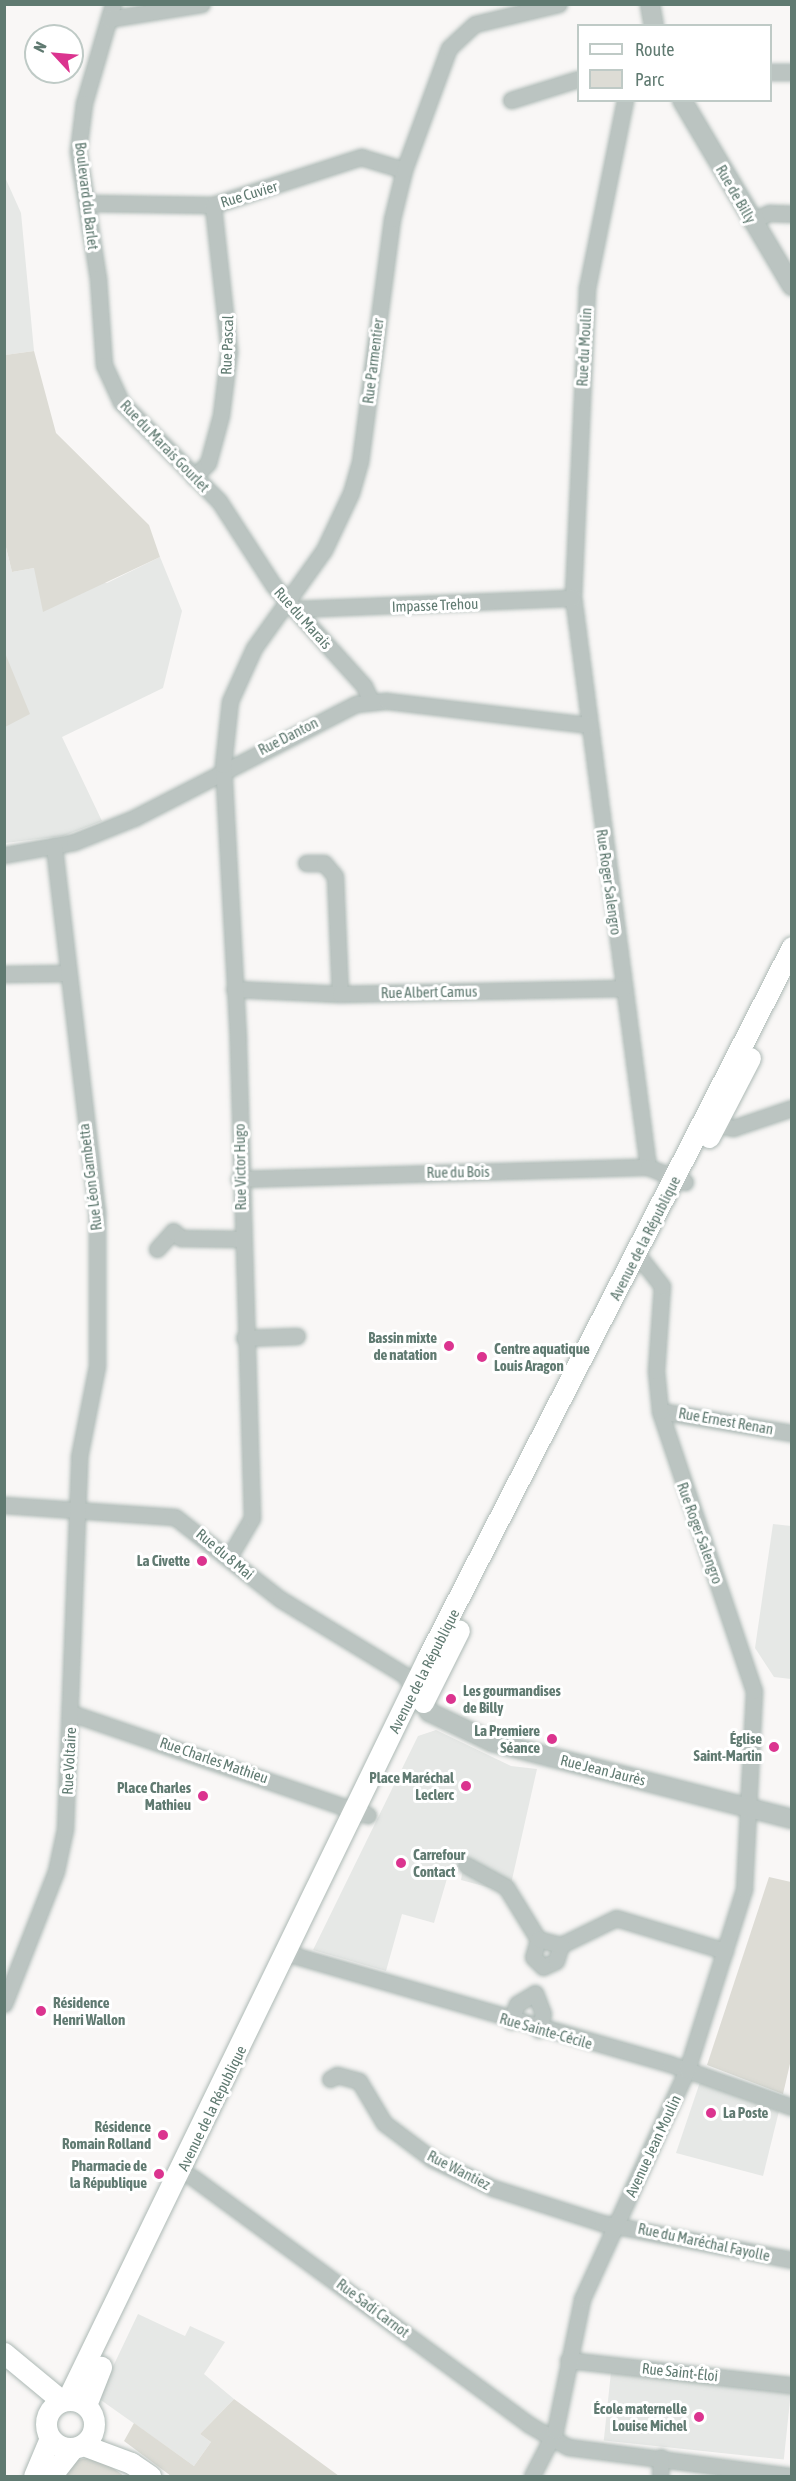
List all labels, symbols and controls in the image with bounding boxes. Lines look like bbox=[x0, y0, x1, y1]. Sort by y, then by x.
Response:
north arrow bbox=[24, 24, 84, 84]
legend bbox=[577, 24, 772, 102]
text: N bbox=[29, 39, 50, 55]
text: Route bbox=[635, 39, 674, 60]
text: Parc bbox=[635, 69, 664, 90]
street label: Boulevard du Barlet bbox=[71, 141, 103, 251]
street label: Rue de Billy bbox=[712, 162, 760, 226]
street label: Rue Cuvier bbox=[218, 177, 280, 211]
street label: Rue du Moulin bbox=[573, 307, 595, 387]
street label: Rue Pascal bbox=[217, 315, 237, 375]
street label: Rue Parmentier bbox=[359, 317, 387, 405]
street label: Rue du Marais Gourlet bbox=[117, 396, 213, 496]
street label: Rue du Marais bbox=[271, 583, 335, 653]
street label: Impasse Trehou bbox=[391, 594, 479, 616]
street label: Rue Danton bbox=[255, 713, 321, 759]
street label: Rue Roger Salengro bbox=[593, 828, 625, 936]
street label: Rue Albert Camus bbox=[381, 982, 477, 1002]
street label: Rue Léon Gambetta bbox=[74, 1122, 106, 1232]
street label: Rue Victor Hugo bbox=[230, 1123, 250, 1211]
street label: Rue du Bois bbox=[426, 1162, 490, 1182]
street label: Avenue de la République bbox=[606, 1173, 684, 1303]
place label: Bassin mixte de natation bbox=[368, 1328, 437, 1363]
marker: Bassin mixte de natation bbox=[442, 1339, 456, 1353]
place label: Centre aquatique Louis Aragon bbox=[494, 1339, 590, 1374]
marker: Centre aquatique Louis Aragon bbox=[475, 1350, 489, 1364]
street label: Rue Ernest Renan bbox=[677, 1404, 775, 1438]
street label: Rue Roger Salengro bbox=[673, 1480, 727, 1586]
street label: Rue du 8 Mai bbox=[193, 1525, 257, 1583]
place label: La Civette bbox=[137, 1552, 190, 1570]
marker: La Civette bbox=[195, 1554, 209, 1568]
street label: Avenue de la République bbox=[385, 1606, 463, 1736]
place label: Les gourmandises de Billy bbox=[463, 1681, 561, 1716]
marker: Les gourmandises de Billy bbox=[444, 1692, 458, 1706]
place label: La Premiere Séance bbox=[474, 1721, 540, 1756]
street label: Rue Voltaire bbox=[58, 1727, 80, 1795]
place label: Église Saint-Martin bbox=[694, 1729, 762, 1764]
marker: La Premiere Séance bbox=[545, 1732, 559, 1746]
street label: Rue Charles Mathieu bbox=[158, 1733, 270, 1787]
marker: Église Saint-Martin bbox=[767, 1740, 781, 1754]
street label: Rue Jean Jaurès bbox=[559, 1751, 647, 1789]
place label: Place Maréchal Leclerc bbox=[369, 1768, 454, 1803]
place label: Place Charles Mathieu bbox=[117, 1778, 191, 1813]
marker: Place Maréchal Leclerc bbox=[459, 1779, 473, 1793]
marker: Place Charles Mathieu bbox=[196, 1789, 210, 1803]
place label: Carrefour Contact bbox=[413, 1845, 465, 1880]
marker: Carrefour Contact bbox=[394, 1856, 408, 1870]
place label: Résidence Henri Wallon bbox=[53, 1993, 125, 2028]
marker: Résidence Henri Wallon bbox=[34, 2004, 48, 2018]
street label: Rue Sainte-Cécile bbox=[498, 2009, 594, 2053]
street label: Avenue de la République bbox=[174, 2043, 250, 2173]
street label: Avenue Jean Moulin bbox=[621, 2092, 685, 2200]
place label: La Poste bbox=[723, 2104, 768, 2122]
marker: La Poste bbox=[704, 2106, 718, 2120]
place label: Résidence Romain Rolland bbox=[62, 2117, 151, 2152]
marker: Résidence Romain Rolland bbox=[156, 2128, 170, 2142]
street label: Rue Wantiez bbox=[425, 2146, 493, 2194]
place label: Pharmacie de la République bbox=[70, 2156, 147, 2191]
marker: Pharmacie de la République bbox=[152, 2167, 166, 2181]
street label: Rue du Maréchal Fayolle bbox=[636, 2219, 772, 2265]
street label: Rue Sadi Carnot bbox=[333, 2275, 413, 2341]
street label: Rue Saint-Éloi bbox=[641, 2359, 719, 2385]
place label: École maternelle Louise Michel bbox=[593, 2399, 687, 2434]
marker: École maternelle Louise Michel bbox=[692, 2410, 706, 2424]

